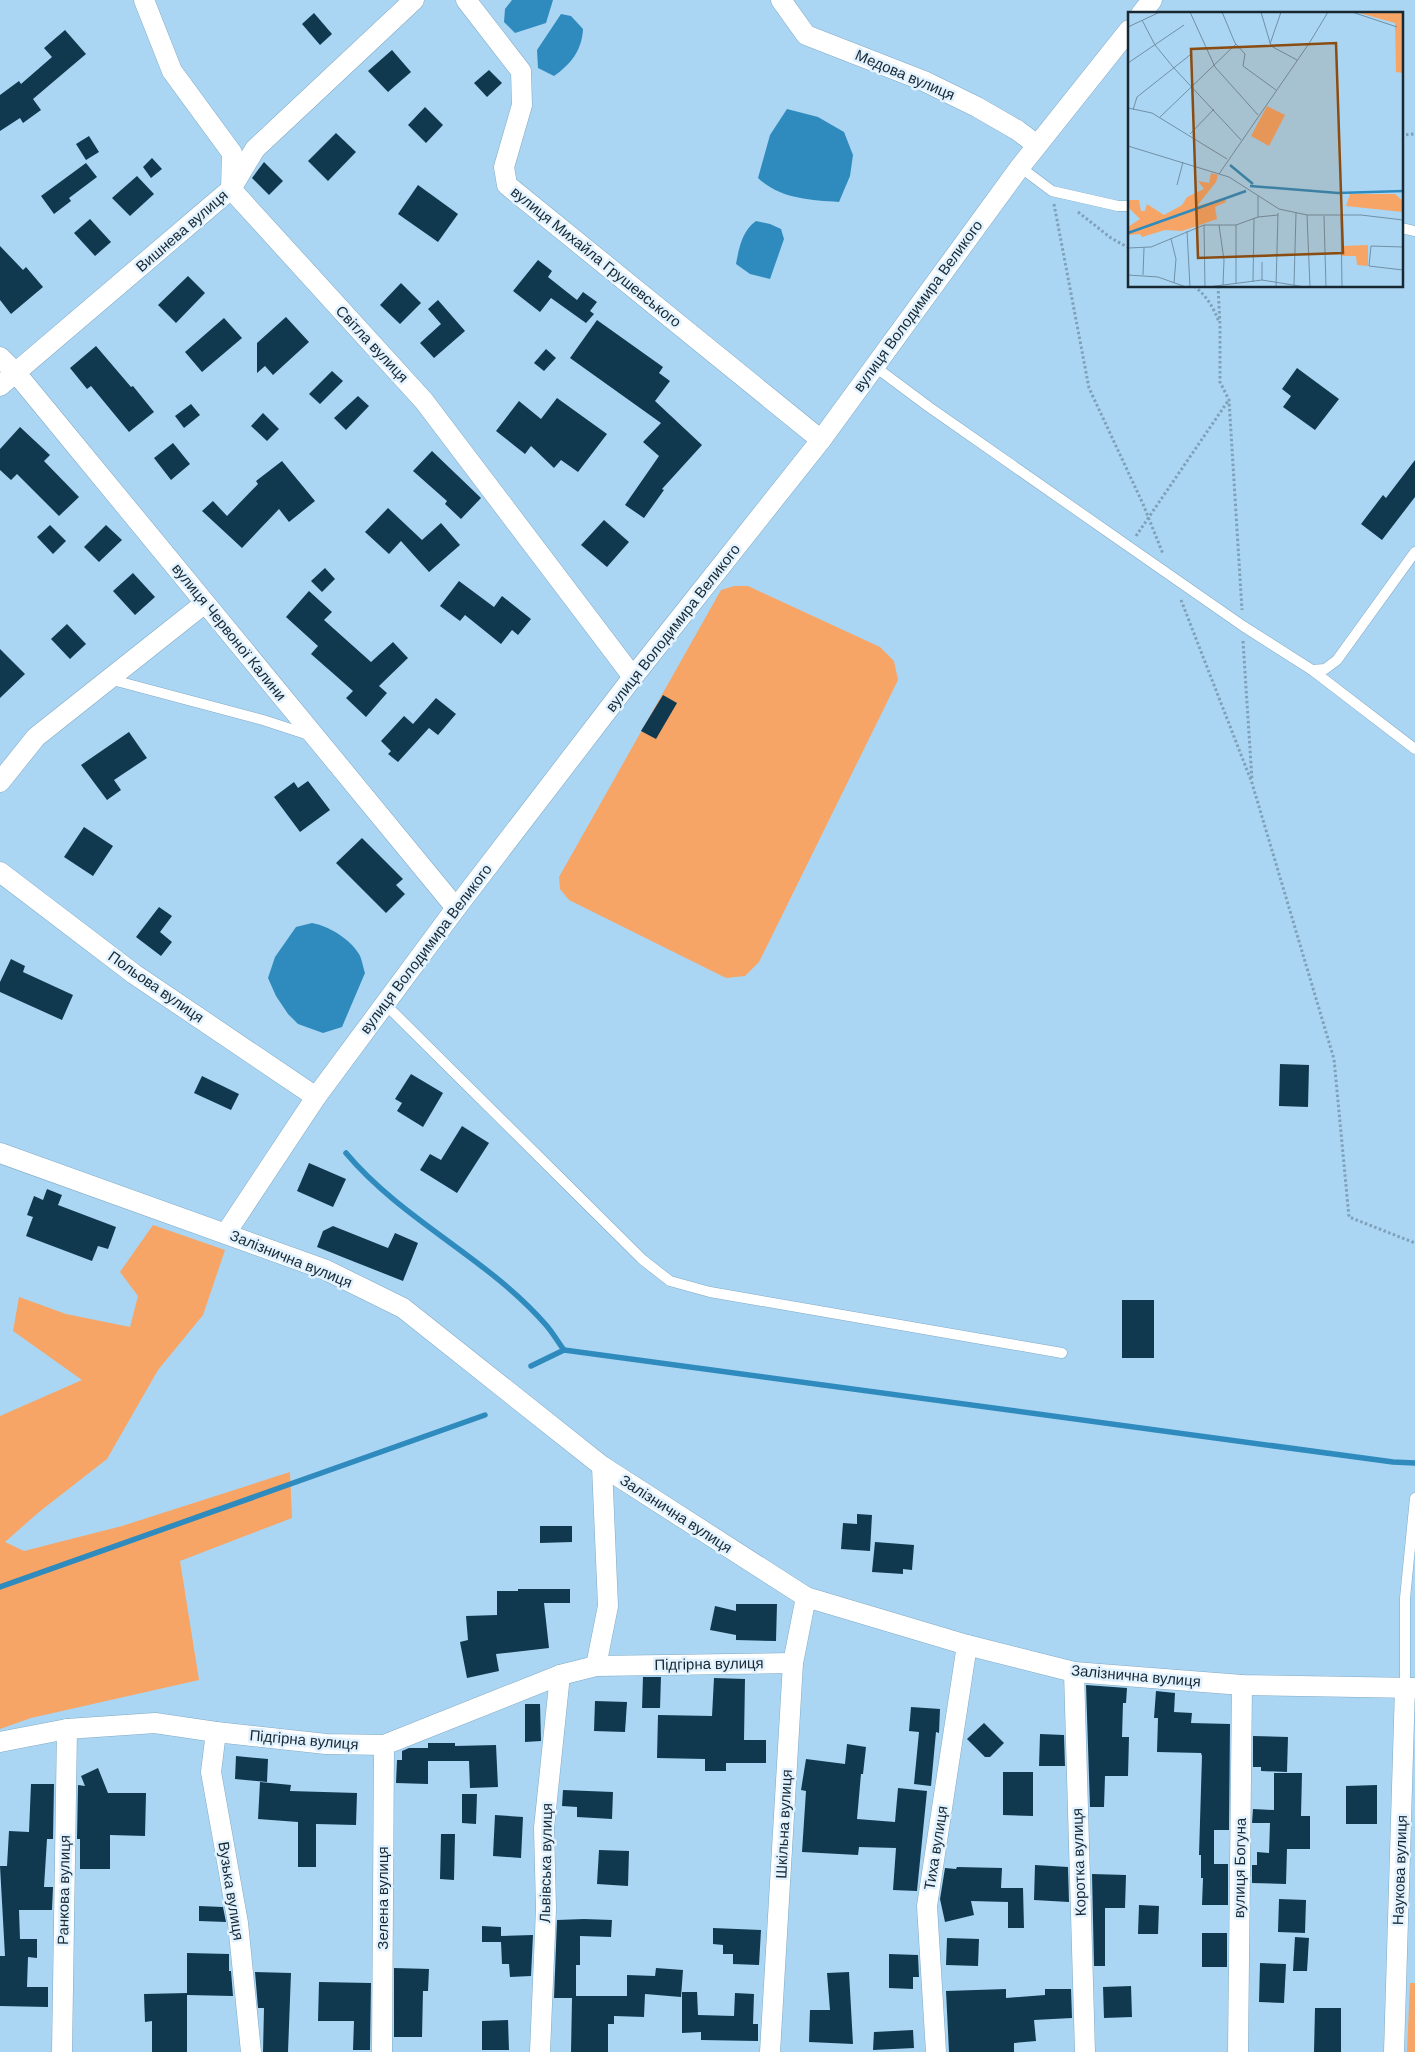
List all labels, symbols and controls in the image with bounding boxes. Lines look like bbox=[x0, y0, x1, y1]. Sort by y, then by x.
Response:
inset map bbox=[1128, 12, 1402, 288]
street label: Медова вулиця bbox=[852, 45, 958, 105]
street label: вулиця Михайла Грушевського bbox=[507, 182, 685, 332]
street label: Вишнева вулиця bbox=[132, 185, 232, 277]
street label: вулиця Володимира Великого bbox=[849, 216, 987, 396]
street label: Світла вулиця bbox=[331, 301, 413, 387]
street label: вулиця Володимира Великого bbox=[601, 540, 745, 716]
street label: вулиця Червоної Калини bbox=[167, 559, 291, 705]
street label: вулиця Володимира Великого bbox=[356, 860, 496, 1038]
street label: Польова вулиця bbox=[104, 947, 208, 1027]
street label: Залізнична вулиця bbox=[227, 1225, 355, 1293]
street label: Залізнична вулиця bbox=[616, 1470, 736, 1558]
street label: Підгірна вулиця bbox=[654, 1653, 764, 1675]
street label: Залізнична вулиця bbox=[1070, 1660, 1202, 1692]
street label: Підгірна вулиця bbox=[249, 1725, 359, 1755]
street label: Шкільна вулиця bbox=[771, 1769, 797, 1879]
street label: Львівська вулиця bbox=[535, 1803, 557, 1923]
street label: Тиха вулиця bbox=[919, 1804, 953, 1892]
street label: Коротка вулиця bbox=[1067, 1808, 1091, 1916]
street label: Наукова вулиця bbox=[1388, 1814, 1412, 1926]
street label: вулиця Богуна bbox=[1229, 1817, 1251, 1918]
street label: Ранкова вулиця bbox=[53, 1835, 75, 1945]
street label: Вузька вулиця bbox=[213, 1840, 249, 1942]
street label: Зелена вулиця bbox=[373, 1846, 393, 1950]

